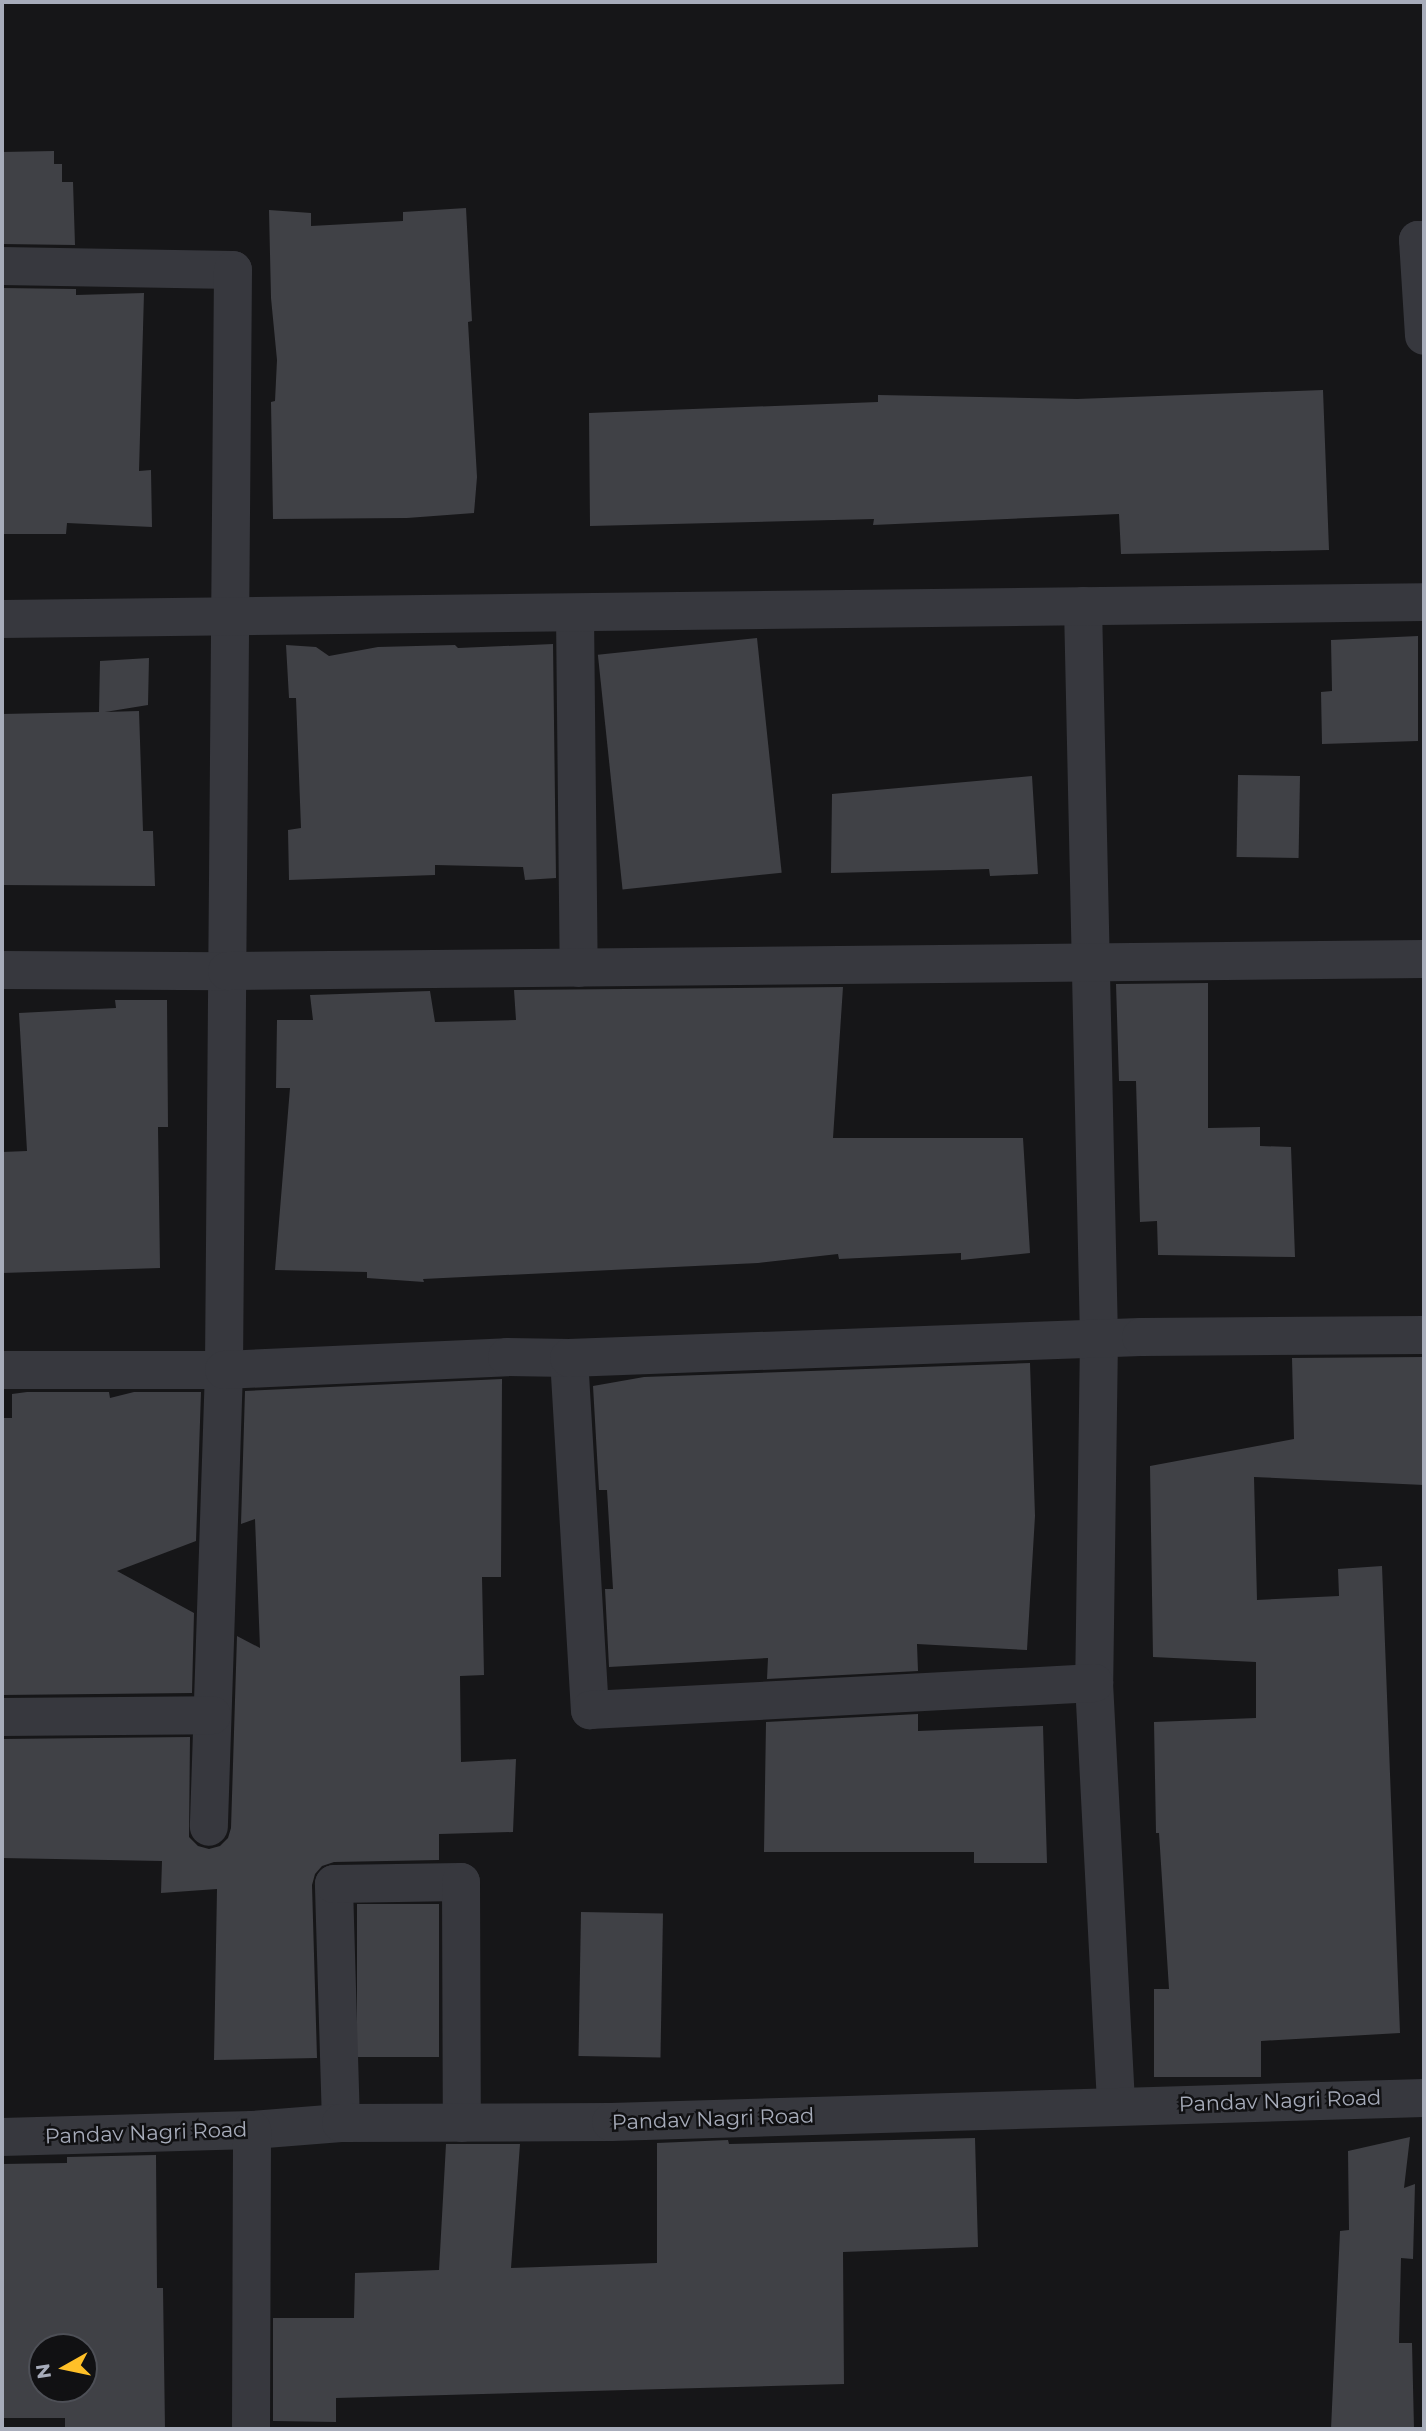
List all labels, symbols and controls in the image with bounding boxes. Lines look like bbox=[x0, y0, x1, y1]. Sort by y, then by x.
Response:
street label: Pandav Nagri Road bbox=[1178, 2085, 1382, 2117]
street label: Pandav Nagri Road bbox=[611, 2103, 815, 2135]
street label: Pandav Nagri Road bbox=[44, 2117, 248, 2149]
north arrow bbox=[28, 2333, 98, 2403]
text: N bbox=[31, 2362, 56, 2380]

